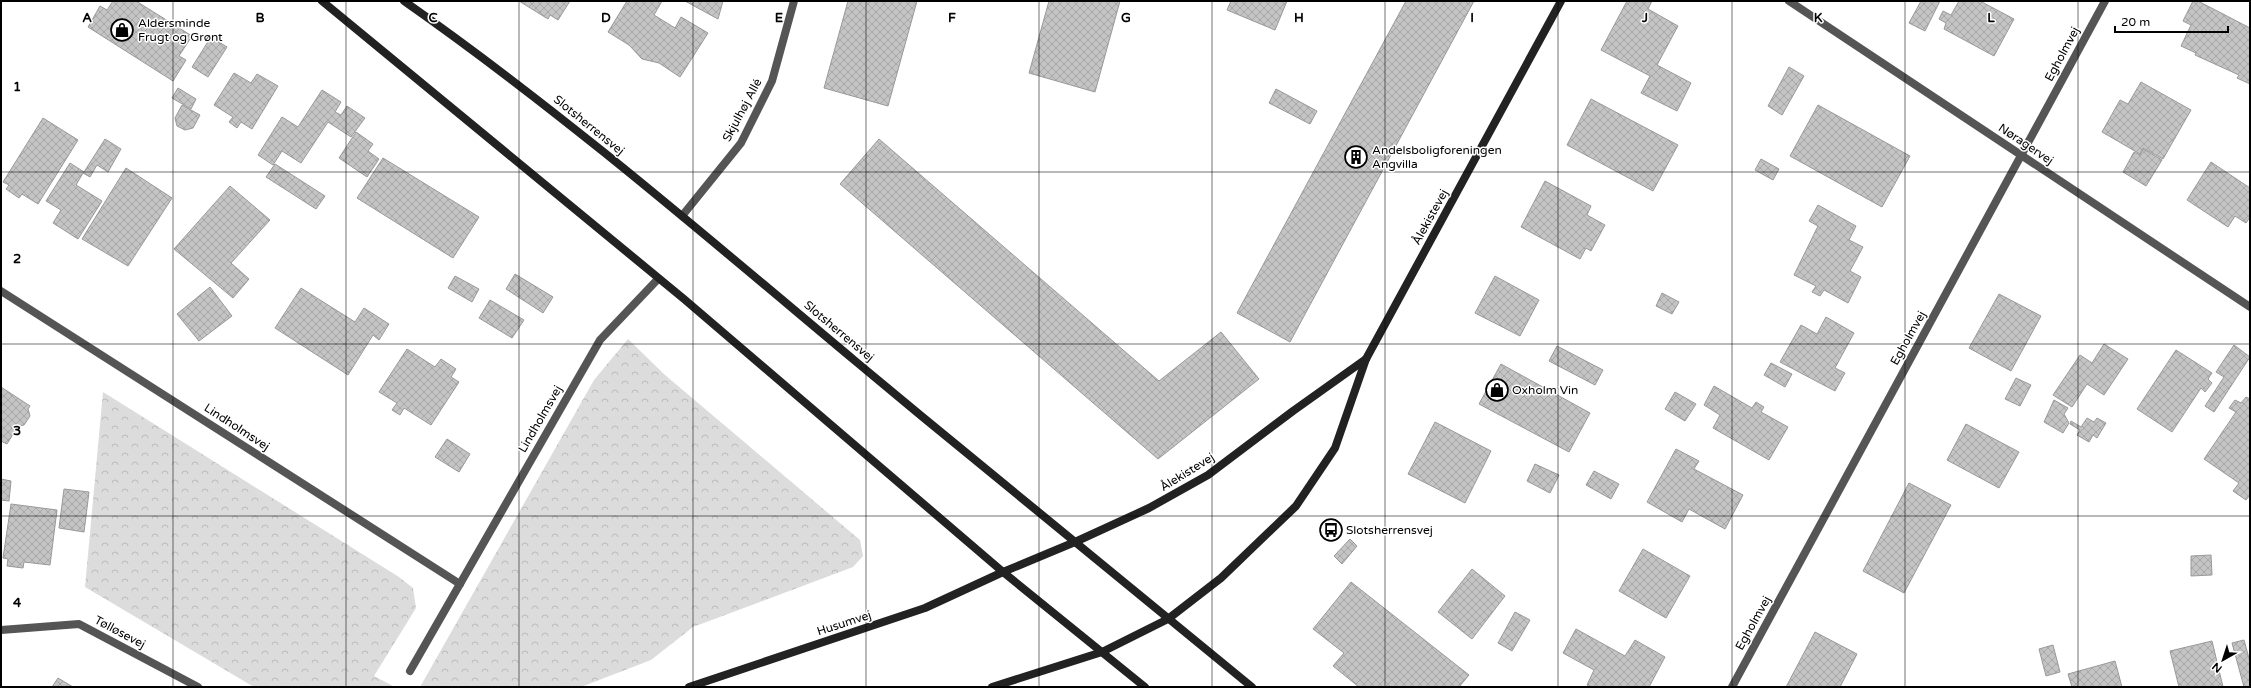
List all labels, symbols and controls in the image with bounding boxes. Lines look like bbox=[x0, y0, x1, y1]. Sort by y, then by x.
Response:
scale bar bbox=[2115, 8, 2228, 34]
text: A bbox=[82, 10, 92, 26]
text: B bbox=[255, 10, 265, 26]
text: C bbox=[428, 10, 438, 26]
text: D bbox=[601, 10, 611, 26]
text: E bbox=[775, 10, 783, 26]
text: F bbox=[948, 10, 956, 26]
text: G bbox=[1121, 10, 1131, 26]
text: H bbox=[1294, 10, 1304, 26]
text: I bbox=[1470, 10, 1474, 26]
text: J bbox=[1641, 10, 1648, 26]
text: K bbox=[1814, 10, 1823, 26]
text: L bbox=[1987, 10, 1995, 26]
text: 20 m bbox=[2121, 15, 2150, 29]
place label: Aldersminde Frugt og Grønt bbox=[138, 16, 223, 44]
shop icon: Aldersminde Frugt og Grønt bbox=[109, 17, 135, 43]
street label: Egholmvej bbox=[2042, 24, 2082, 84]
street label: Skjulhøj Allé bbox=[719, 76, 765, 144]
text: 1 bbox=[13, 79, 21, 95]
street label: Slotsherrensvej bbox=[551, 92, 627, 158]
street label: Nøragervej bbox=[1996, 121, 2056, 167]
place label: Andelsboligforeningen Angvilla bbox=[1372, 143, 1502, 171]
building icon: Andelsboligforeningen Angvilla bbox=[1343, 144, 1369, 170]
street label: Ålekistevej bbox=[1409, 187, 1451, 247]
text: 2 bbox=[13, 251, 21, 267]
street label: Slotsherrensvej bbox=[801, 298, 877, 364]
street label: Egholmvej bbox=[1887, 309, 1929, 367]
shop icon: Oxholm Vin bbox=[1484, 377, 1510, 403]
street label: Lindholmsvej bbox=[515, 383, 565, 455]
place label: Oxholm Vin bbox=[1512, 383, 1578, 397]
street label: Lindholmsvej bbox=[202, 401, 272, 453]
text: 3 bbox=[13, 423, 21, 439]
street label: Ålekistevej bbox=[1157, 450, 1217, 494]
bus stop icon: Slotsherrensvej bbox=[1318, 517, 1344, 543]
place label: Slotsherrensvej bbox=[1346, 523, 1433, 537]
street label: Egholmvej bbox=[1732, 594, 1774, 652]
text: 4 bbox=[13, 595, 22, 611]
street label: Husumvej bbox=[815, 608, 873, 638]
street label: Tølløsevej bbox=[92, 613, 148, 651]
north arrow bbox=[2203, 640, 2243, 680]
text: N bbox=[2209, 660, 2225, 675]

